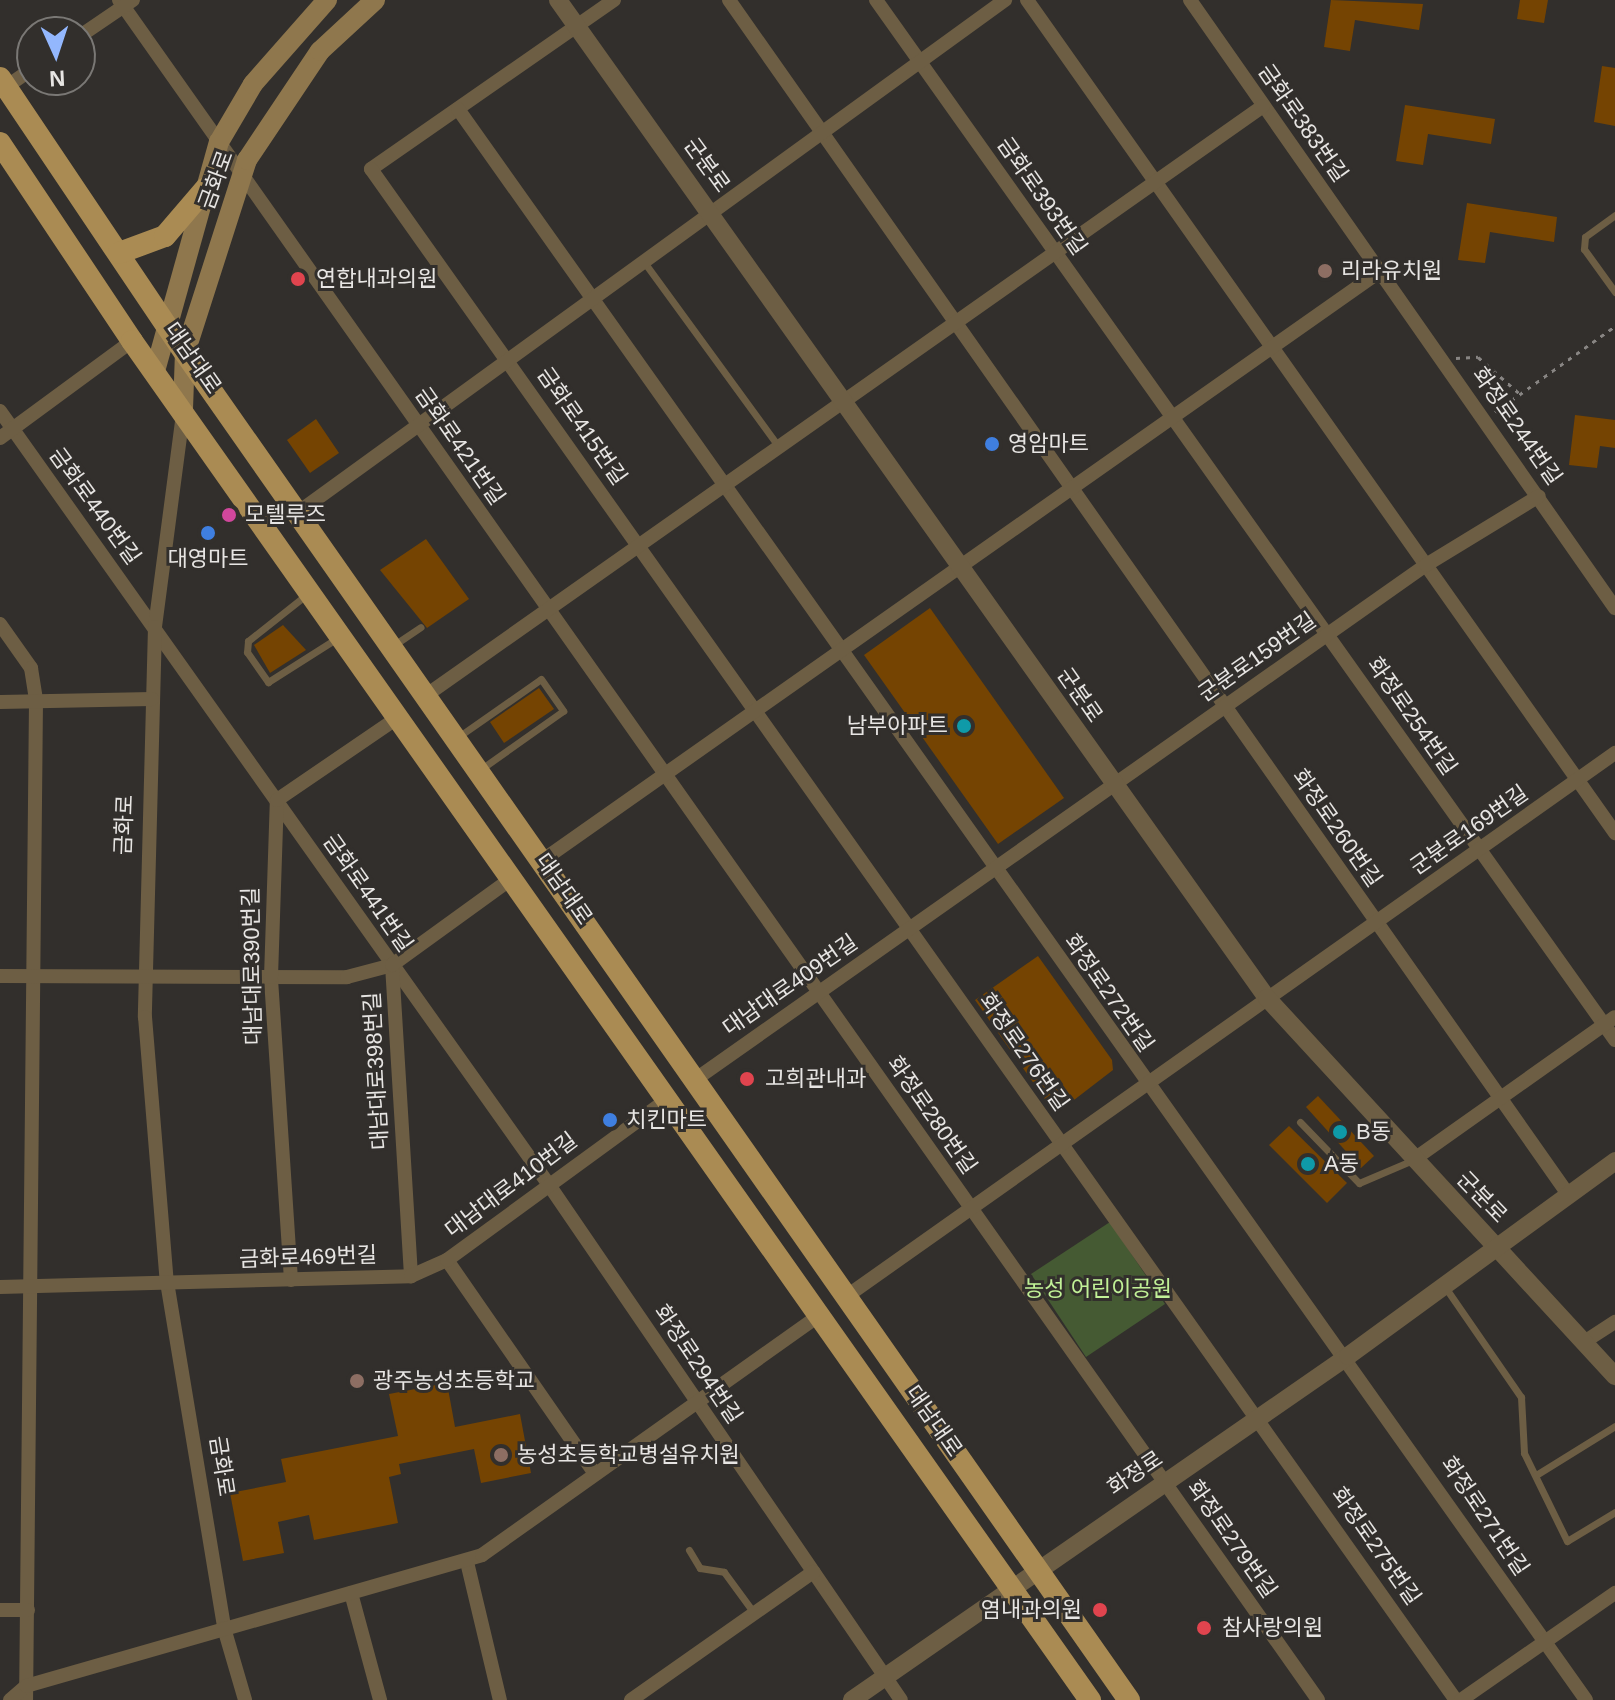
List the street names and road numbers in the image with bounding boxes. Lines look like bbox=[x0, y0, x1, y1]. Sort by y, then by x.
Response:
street label: 금화로383번길 bbox=[1253, 59, 1353, 187]
street label: 금화로393번길 bbox=[992, 132, 1092, 260]
street label: 군분로 bbox=[678, 133, 736, 197]
street label: 금화로 bbox=[193, 147, 239, 213]
street label: 대남대로 bbox=[159, 317, 227, 399]
street label: 금화로415번길 bbox=[532, 362, 632, 490]
street label: 화정로244번길 bbox=[1467, 362, 1567, 490]
street label: 금화로421번길 bbox=[410, 382, 510, 510]
street label: 금화로440번길 bbox=[44, 442, 146, 570]
street label: 군분로159번길 bbox=[1193, 607, 1321, 707]
street label: 화정로254번길 bbox=[1362, 652, 1462, 780]
street label: 군분로 bbox=[1052, 663, 1108, 727]
street label: 화정로260번길 bbox=[1287, 764, 1387, 892]
street label: 군분로169번길 bbox=[1405, 780, 1533, 880]
street label: 금화로 bbox=[110, 794, 138, 856]
street label: 금화로441번길 bbox=[318, 829, 418, 957]
street label: 대남대로 bbox=[530, 848, 598, 930]
street label: 대남대로390번길 bbox=[237, 887, 267, 1045]
street label: 대남대로409번길 bbox=[718, 929, 862, 1041]
street label: 화정로272번길 bbox=[1059, 929, 1159, 1057]
street label: 화정로276번길 bbox=[974, 988, 1074, 1116]
street label: 대남대로398번길 bbox=[359, 991, 393, 1151]
street label: 화정로280번길 bbox=[882, 1051, 982, 1179]
street label: 대남대로410번길 bbox=[440, 1127, 582, 1243]
street label: 군분로 bbox=[1451, 1166, 1513, 1228]
street label: 금화로469번길 bbox=[239, 1241, 377, 1273]
street label: 화정로294번길 bbox=[648, 1299, 748, 1429]
street label: 대남대로 bbox=[900, 1380, 968, 1462]
street label: 금화로 bbox=[204, 1434, 240, 1498]
street label: 화정로 bbox=[1102, 1445, 1168, 1501]
street label: 화정로271번길 bbox=[1435, 1451, 1535, 1581]
street label: 화정로279번길 bbox=[1182, 1475, 1282, 1603]
street label: 화정로275번길 bbox=[1326, 1482, 1426, 1610]

